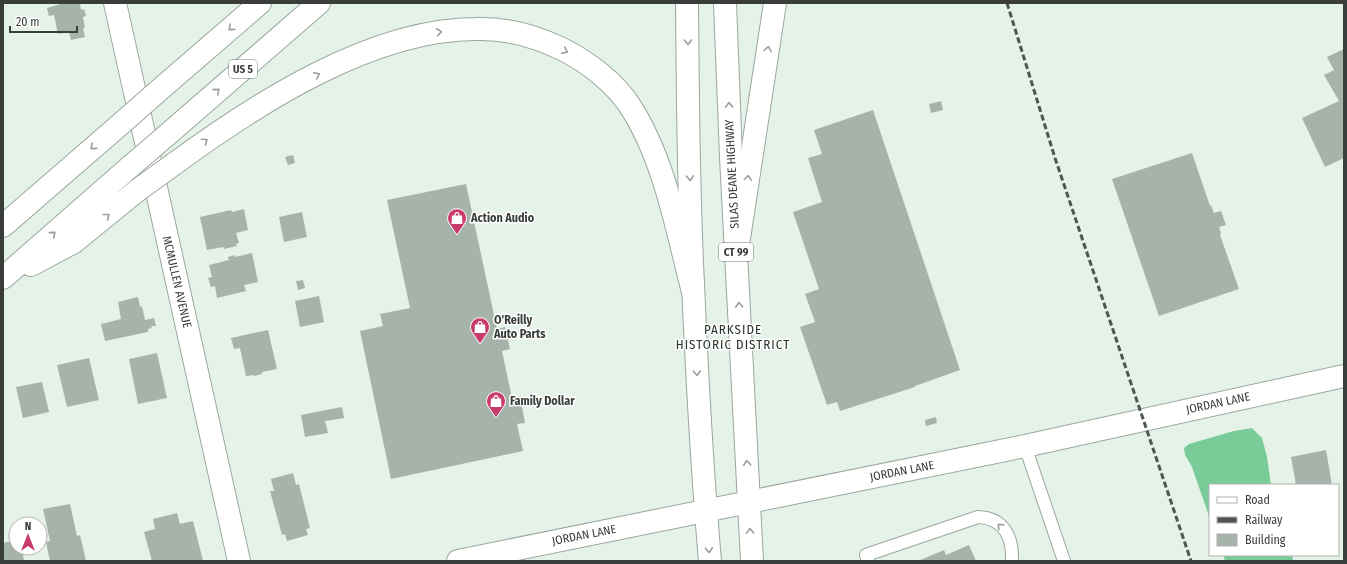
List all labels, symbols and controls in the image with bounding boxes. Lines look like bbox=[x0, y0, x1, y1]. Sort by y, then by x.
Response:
scale bar bbox=[10, 8, 77, 34]
text: 20 m bbox=[16, 15, 40, 29]
one-way arrow bbox=[228, 24, 235, 31]
one-way arrow bbox=[436, 28, 442, 37]
one-way arrow bbox=[684, 39, 692, 45]
one-way arrow bbox=[561, 46, 568, 54]
one-way arrow bbox=[763, 46, 772, 53]
road number: US 5 bbox=[229, 60, 257, 78]
one-way arrow bbox=[312, 72, 320, 79]
one-way arrow bbox=[213, 88, 220, 95]
one-way arrow bbox=[725, 102, 733, 108]
street label: SILAS DEANE HIGHWAY bbox=[722, 119, 742, 229]
one-way arrow bbox=[201, 139, 208, 146]
one-way arrow bbox=[90, 143, 98, 150]
one-way arrow bbox=[686, 175, 694, 181]
one-way arrow bbox=[743, 175, 752, 181]
shop icon: Action Audio bbox=[446, 207, 468, 235]
place label: Action Audio bbox=[470, 211, 535, 225]
one-way arrow bbox=[103, 213, 110, 220]
one-way arrow bbox=[49, 231, 56, 238]
street label: MCMULLEN AVENUE bbox=[160, 234, 195, 330]
road number: CT 99 bbox=[719, 243, 753, 261]
one-way arrow bbox=[734, 302, 743, 308]
place label: O'Reilly Auto Parts bbox=[493, 313, 546, 341]
shop icon: O'Reilly Auto Parts bbox=[469, 316, 491, 344]
district label: PARKSIDE HISTORIC DISTRICT bbox=[676, 322, 790, 352]
one-way arrow bbox=[692, 370, 701, 376]
street label: JORDAN LANE bbox=[1185, 389, 1252, 417]
shop icon: Family Dollar bbox=[485, 390, 507, 418]
place label: Family Dollar bbox=[510, 394, 575, 408]
street label: JORDAN LANE bbox=[869, 458, 936, 484]
one-way arrow bbox=[743, 460, 752, 466]
legend bbox=[1209, 484, 1339, 556]
text: Road bbox=[1245, 493, 1270, 507]
text: Railway bbox=[1245, 513, 1283, 527]
north arrow bbox=[8, 516, 48, 556]
text: N bbox=[25, 520, 31, 533]
street label: JORDAN LANE bbox=[551, 522, 618, 548]
one-way arrow bbox=[997, 523, 1005, 531]
one-way arrow bbox=[746, 528, 755, 534]
text: Building bbox=[1245, 533, 1286, 547]
one-way arrow bbox=[704, 547, 713, 553]

